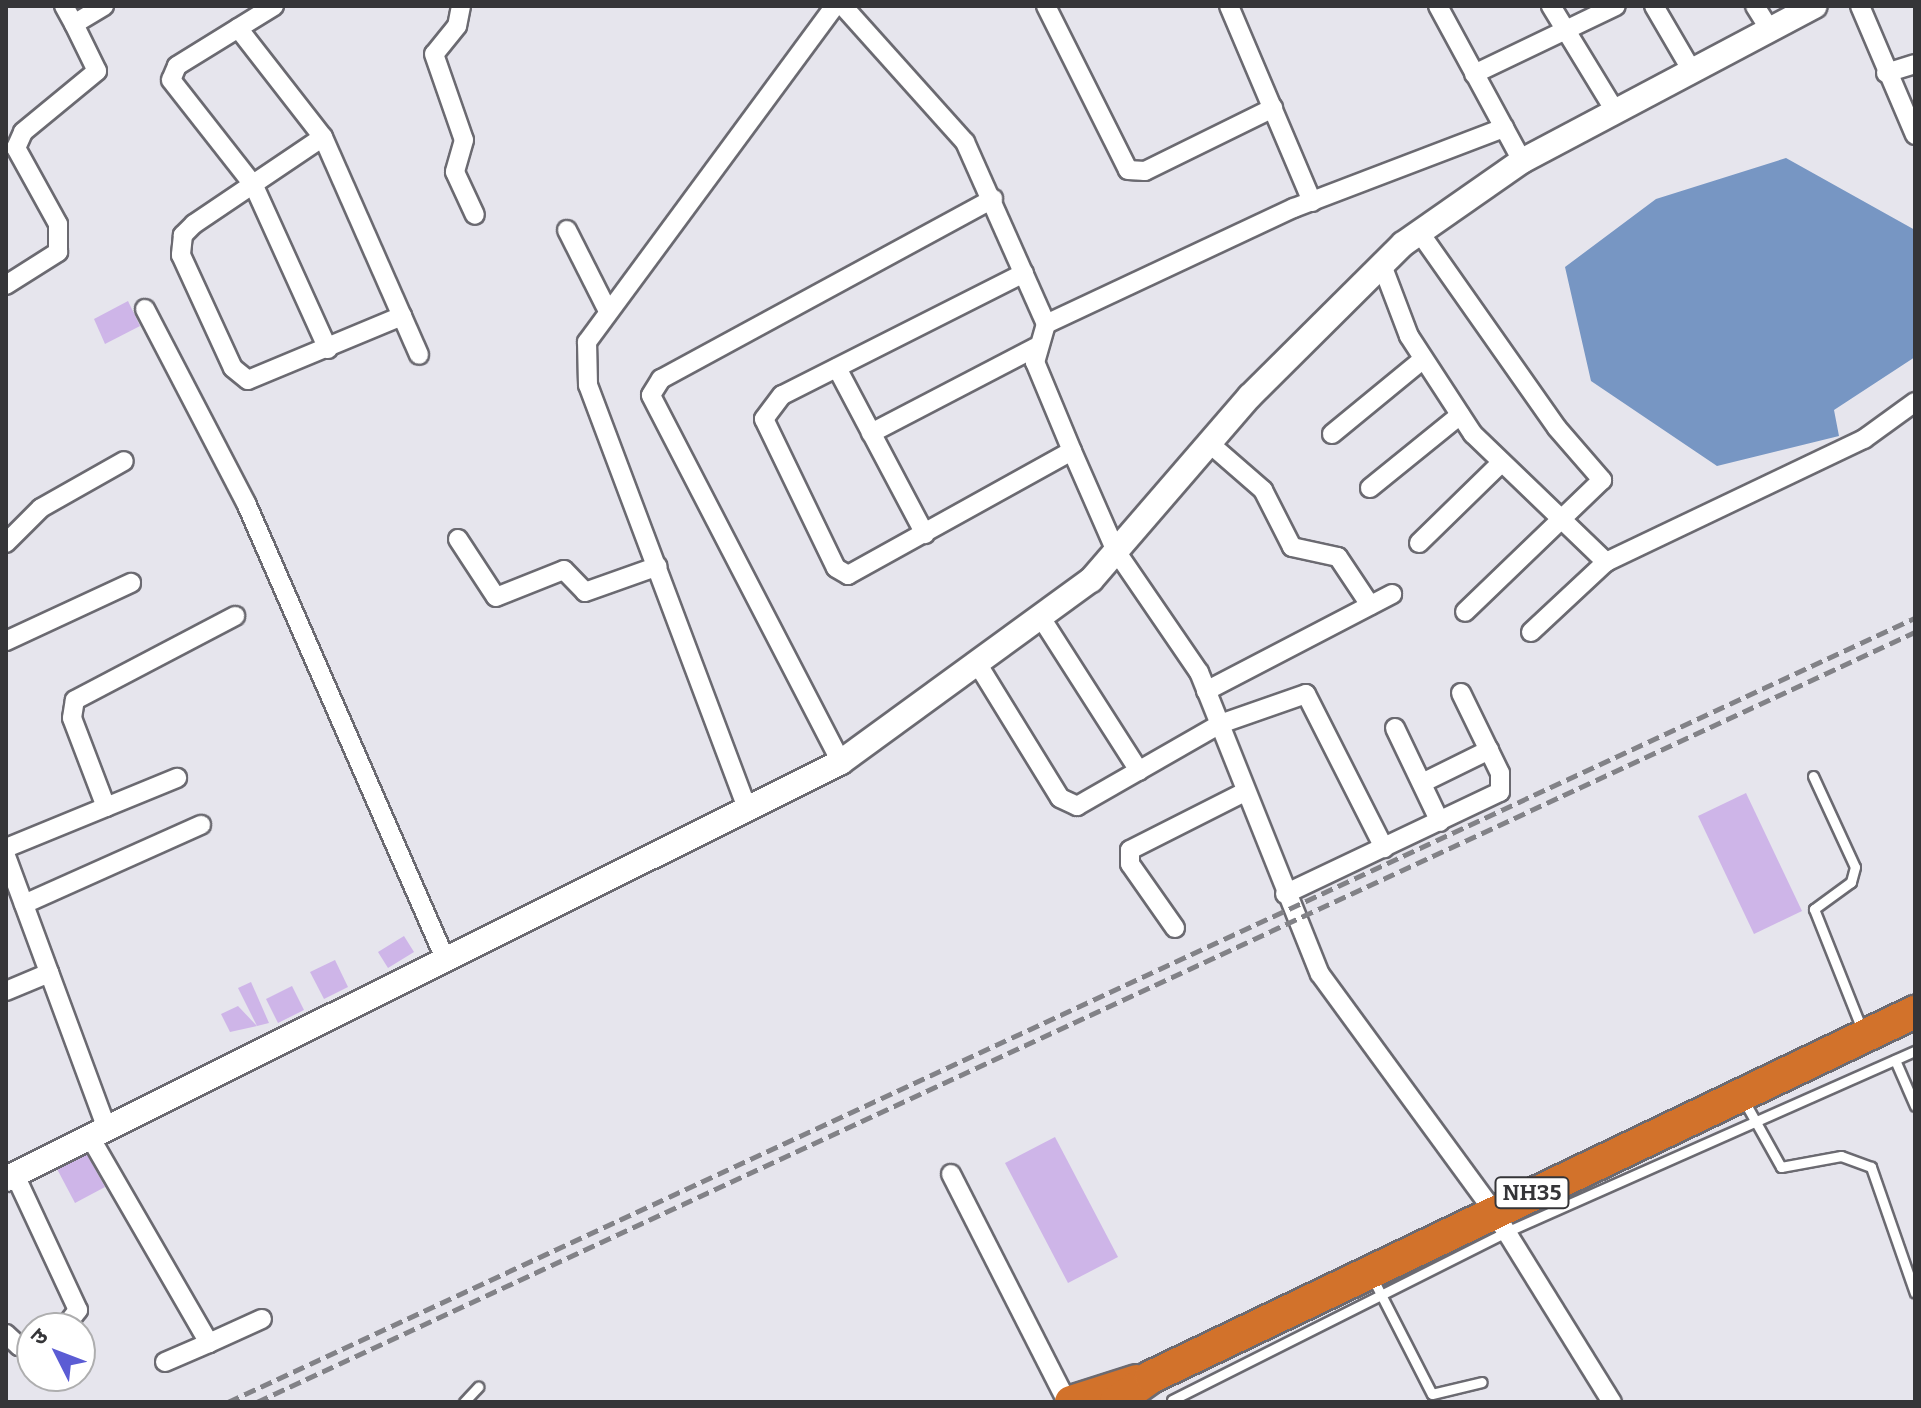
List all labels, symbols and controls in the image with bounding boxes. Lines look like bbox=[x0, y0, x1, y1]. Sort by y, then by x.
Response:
road number: NH35 bbox=[1494, 1175, 1570, 1211]
north arrow bbox=[16, 1312, 96, 1392]
text: उ bbox=[25, 1323, 54, 1351]

